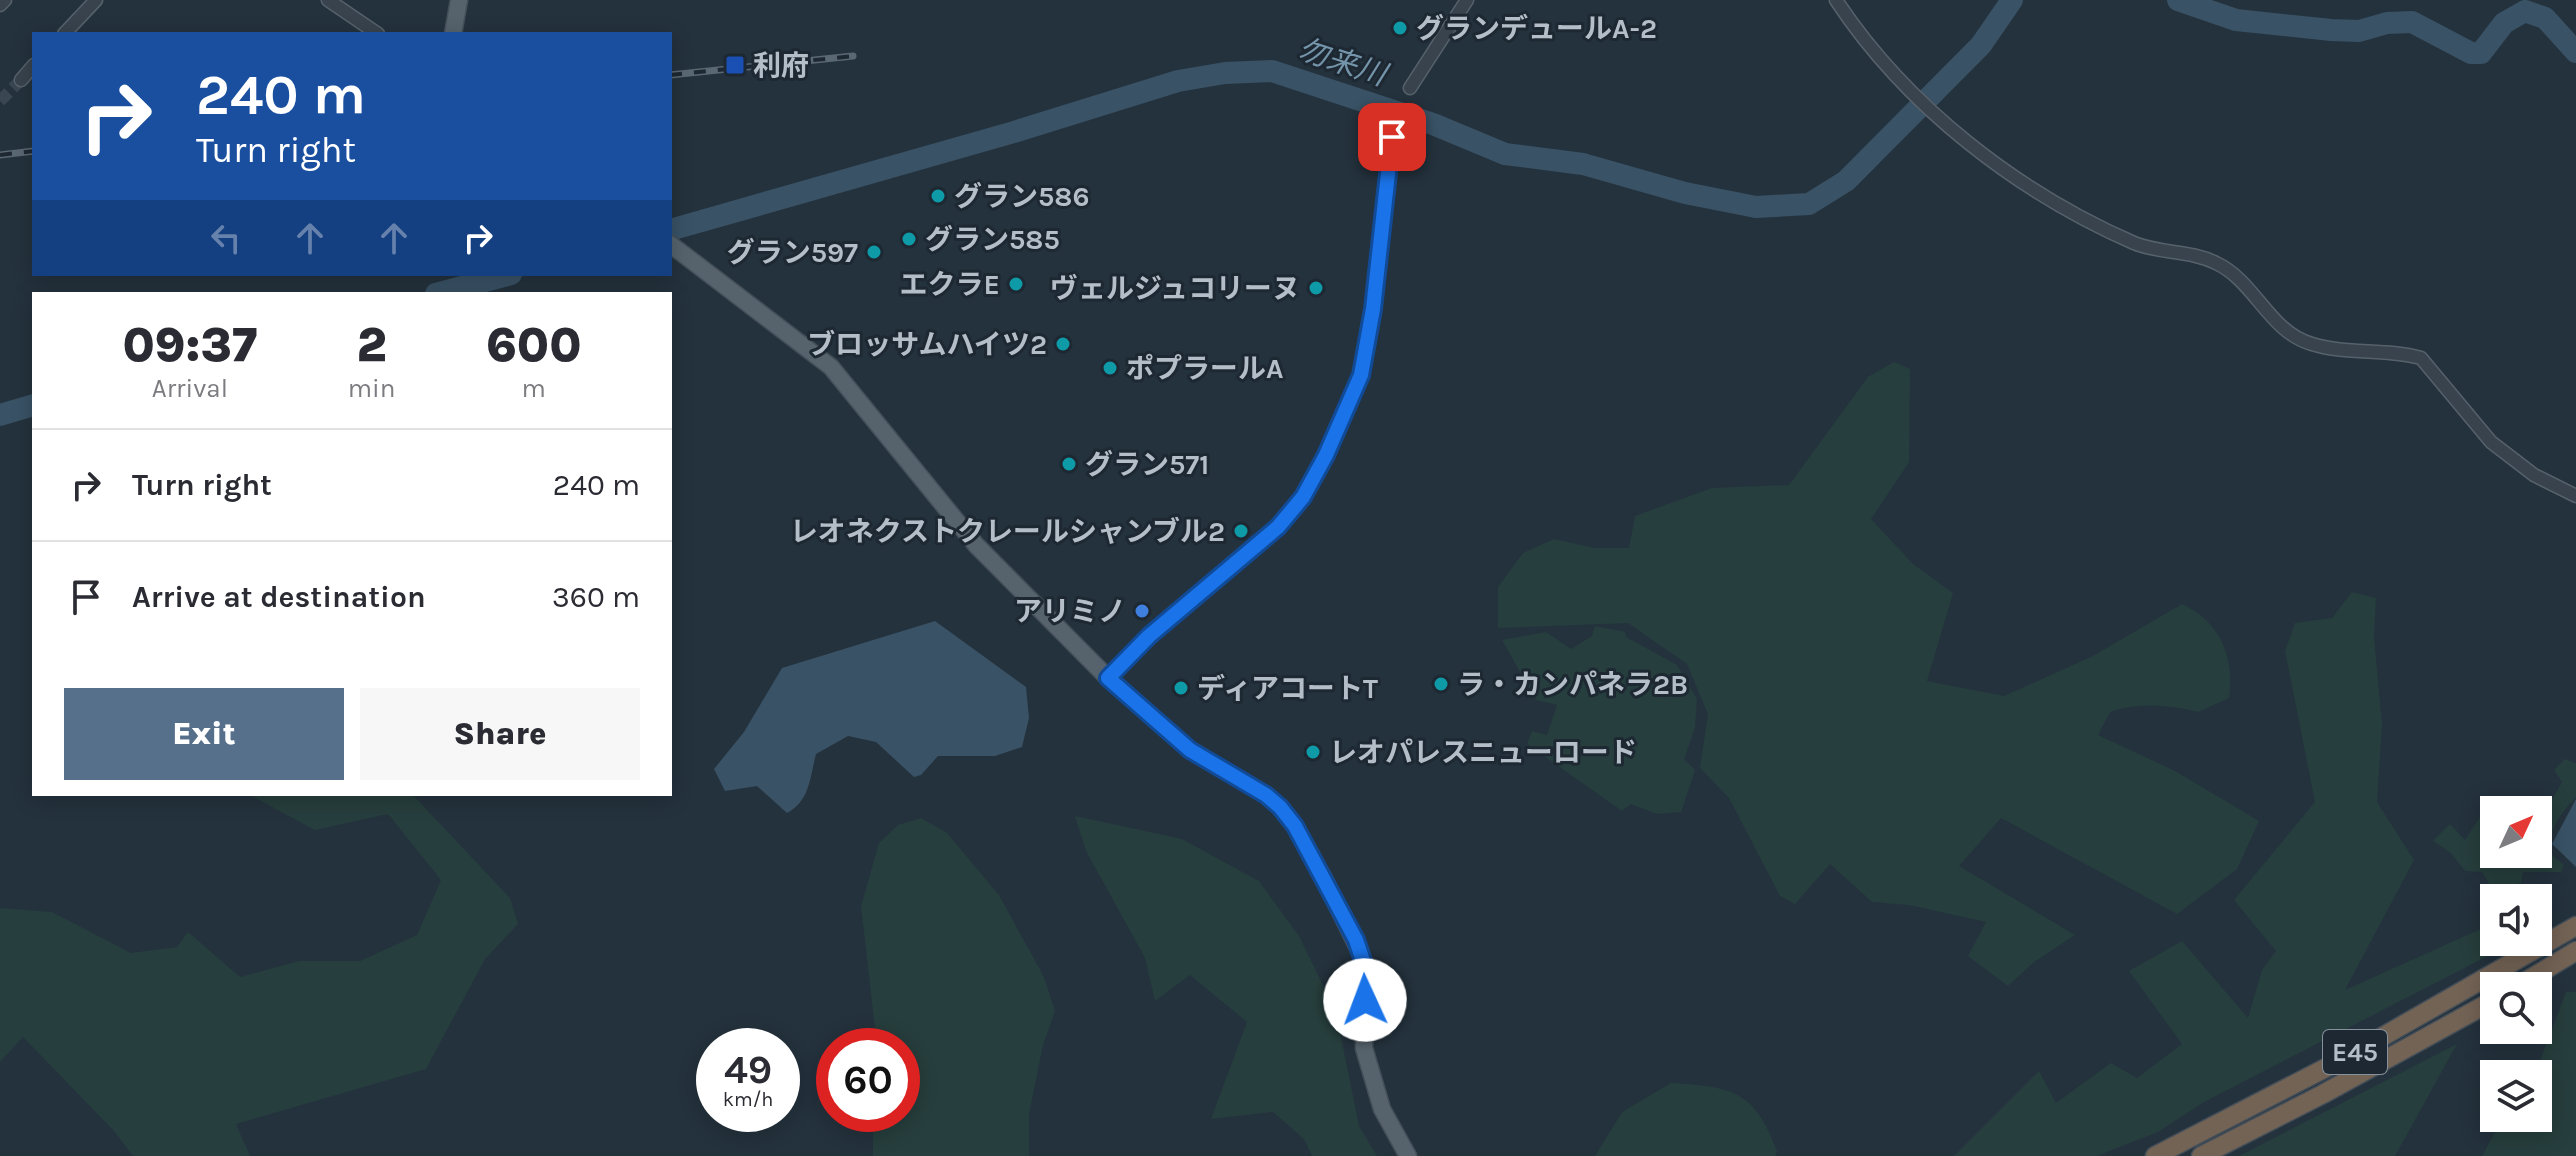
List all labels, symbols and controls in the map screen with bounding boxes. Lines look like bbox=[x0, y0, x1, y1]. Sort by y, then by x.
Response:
place label: グランデュールA-2 bbox=[1416, 12, 1657, 45]
marker: グランデュールA-2 bbox=[1391, 19, 1409, 37]
water label: 勿来川 bbox=[1294, 31, 1393, 94]
place label: 利府 bbox=[753, 49, 809, 82]
marker: 利府 bbox=[724, 54, 746, 76]
text: 240 m bbox=[196, 62, 366, 127]
icon: right bbox=[64, 64, 168, 168]
pin bbox=[1358, 103, 1426, 171]
icon: arrive bbox=[1370, 115, 1414, 159]
text: Turn right bbox=[196, 129, 356, 171]
place label: グラン586 bbox=[954, 180, 1089, 213]
marker: グラン586 bbox=[929, 187, 947, 205]
icon: left bbox=[204, 216, 248, 260]
icon: ahead bbox=[288, 216, 332, 260]
icon: ahead bbox=[372, 216, 416, 260]
icon: right bbox=[456, 216, 500, 260]
place label: グラン585 bbox=[925, 223, 1060, 256]
marker: グラン585 bbox=[900, 230, 918, 248]
place label: グラン597 bbox=[727, 236, 858, 269]
marker: グラン597 bbox=[865, 243, 883, 261]
place label: エクラE bbox=[900, 268, 1000, 301]
place label: ヴェルジュコリーヌ bbox=[1050, 272, 1300, 305]
marker: エクラE bbox=[1007, 275, 1025, 293]
marker: ヴェルジュコリーヌ bbox=[1307, 279, 1325, 297]
text: 09:37 bbox=[122, 317, 257, 373]
text: 2 bbox=[356, 317, 387, 373]
text: 600 bbox=[486, 317, 582, 373]
place label: ブロッサムハイツ2 bbox=[807, 328, 1047, 361]
marker: ブロッサムハイツ2 bbox=[1054, 335, 1072, 353]
place label: ポプラールA bbox=[1126, 352, 1284, 385]
marker: ポプラールA bbox=[1101, 359, 1119, 377]
text: Arrival bbox=[152, 373, 228, 404]
text: min bbox=[348, 373, 396, 404]
text: m bbox=[522, 373, 546, 404]
place label: グラン571 bbox=[1085, 448, 1209, 481]
marker: グラン571 bbox=[1060, 455, 1078, 473]
icon: right bbox=[64, 463, 108, 507]
text: Turn right bbox=[132, 467, 272, 503]
text: 240 m bbox=[553, 467, 640, 503]
place label: レオネクストクレールシャンブル2 bbox=[790, 515, 1225, 548]
marker: レオネクストクレールシャンブル2 bbox=[1232, 522, 1250, 540]
icon: arrive bbox=[64, 575, 108, 619]
text: Arrive at destination bbox=[132, 579, 426, 615]
text: 360 m bbox=[552, 579, 640, 615]
place label: アリミノ bbox=[1014, 595, 1126, 628]
marker: アリミノ bbox=[1133, 602, 1151, 620]
place label: ラ・カンパネラ2B bbox=[1457, 668, 1688, 701]
place label: ディアコートT bbox=[1197, 672, 1378, 705]
marker: ラ・カンパネラ2B bbox=[1432, 675, 1450, 693]
marker: ディアコートT bbox=[1172, 679, 1190, 697]
button: Exit bbox=[64, 688, 344, 780]
button: Share bbox=[360, 688, 640, 780]
place label: レオパレスニューロード bbox=[1329, 736, 1637, 769]
marker: レオパレスニューロード bbox=[1304, 743, 1322, 761]
north arrow bbox=[2480, 796, 2552, 868]
map controls bbox=[2480, 796, 2552, 1132]
button: sound bbox=[2480, 884, 2552, 956]
position arrow bbox=[1323, 958, 1407, 1042]
button: search bbox=[2480, 972, 2552, 1044]
speed limit sign: 60 bbox=[816, 1028, 920, 1132]
road number: E45 bbox=[2323, 1030, 2387, 1074]
text: 49 bbox=[724, 1046, 772, 1093]
button: layers bbox=[2480, 1060, 2552, 1132]
text: km/h bbox=[723, 1088, 773, 1111]

